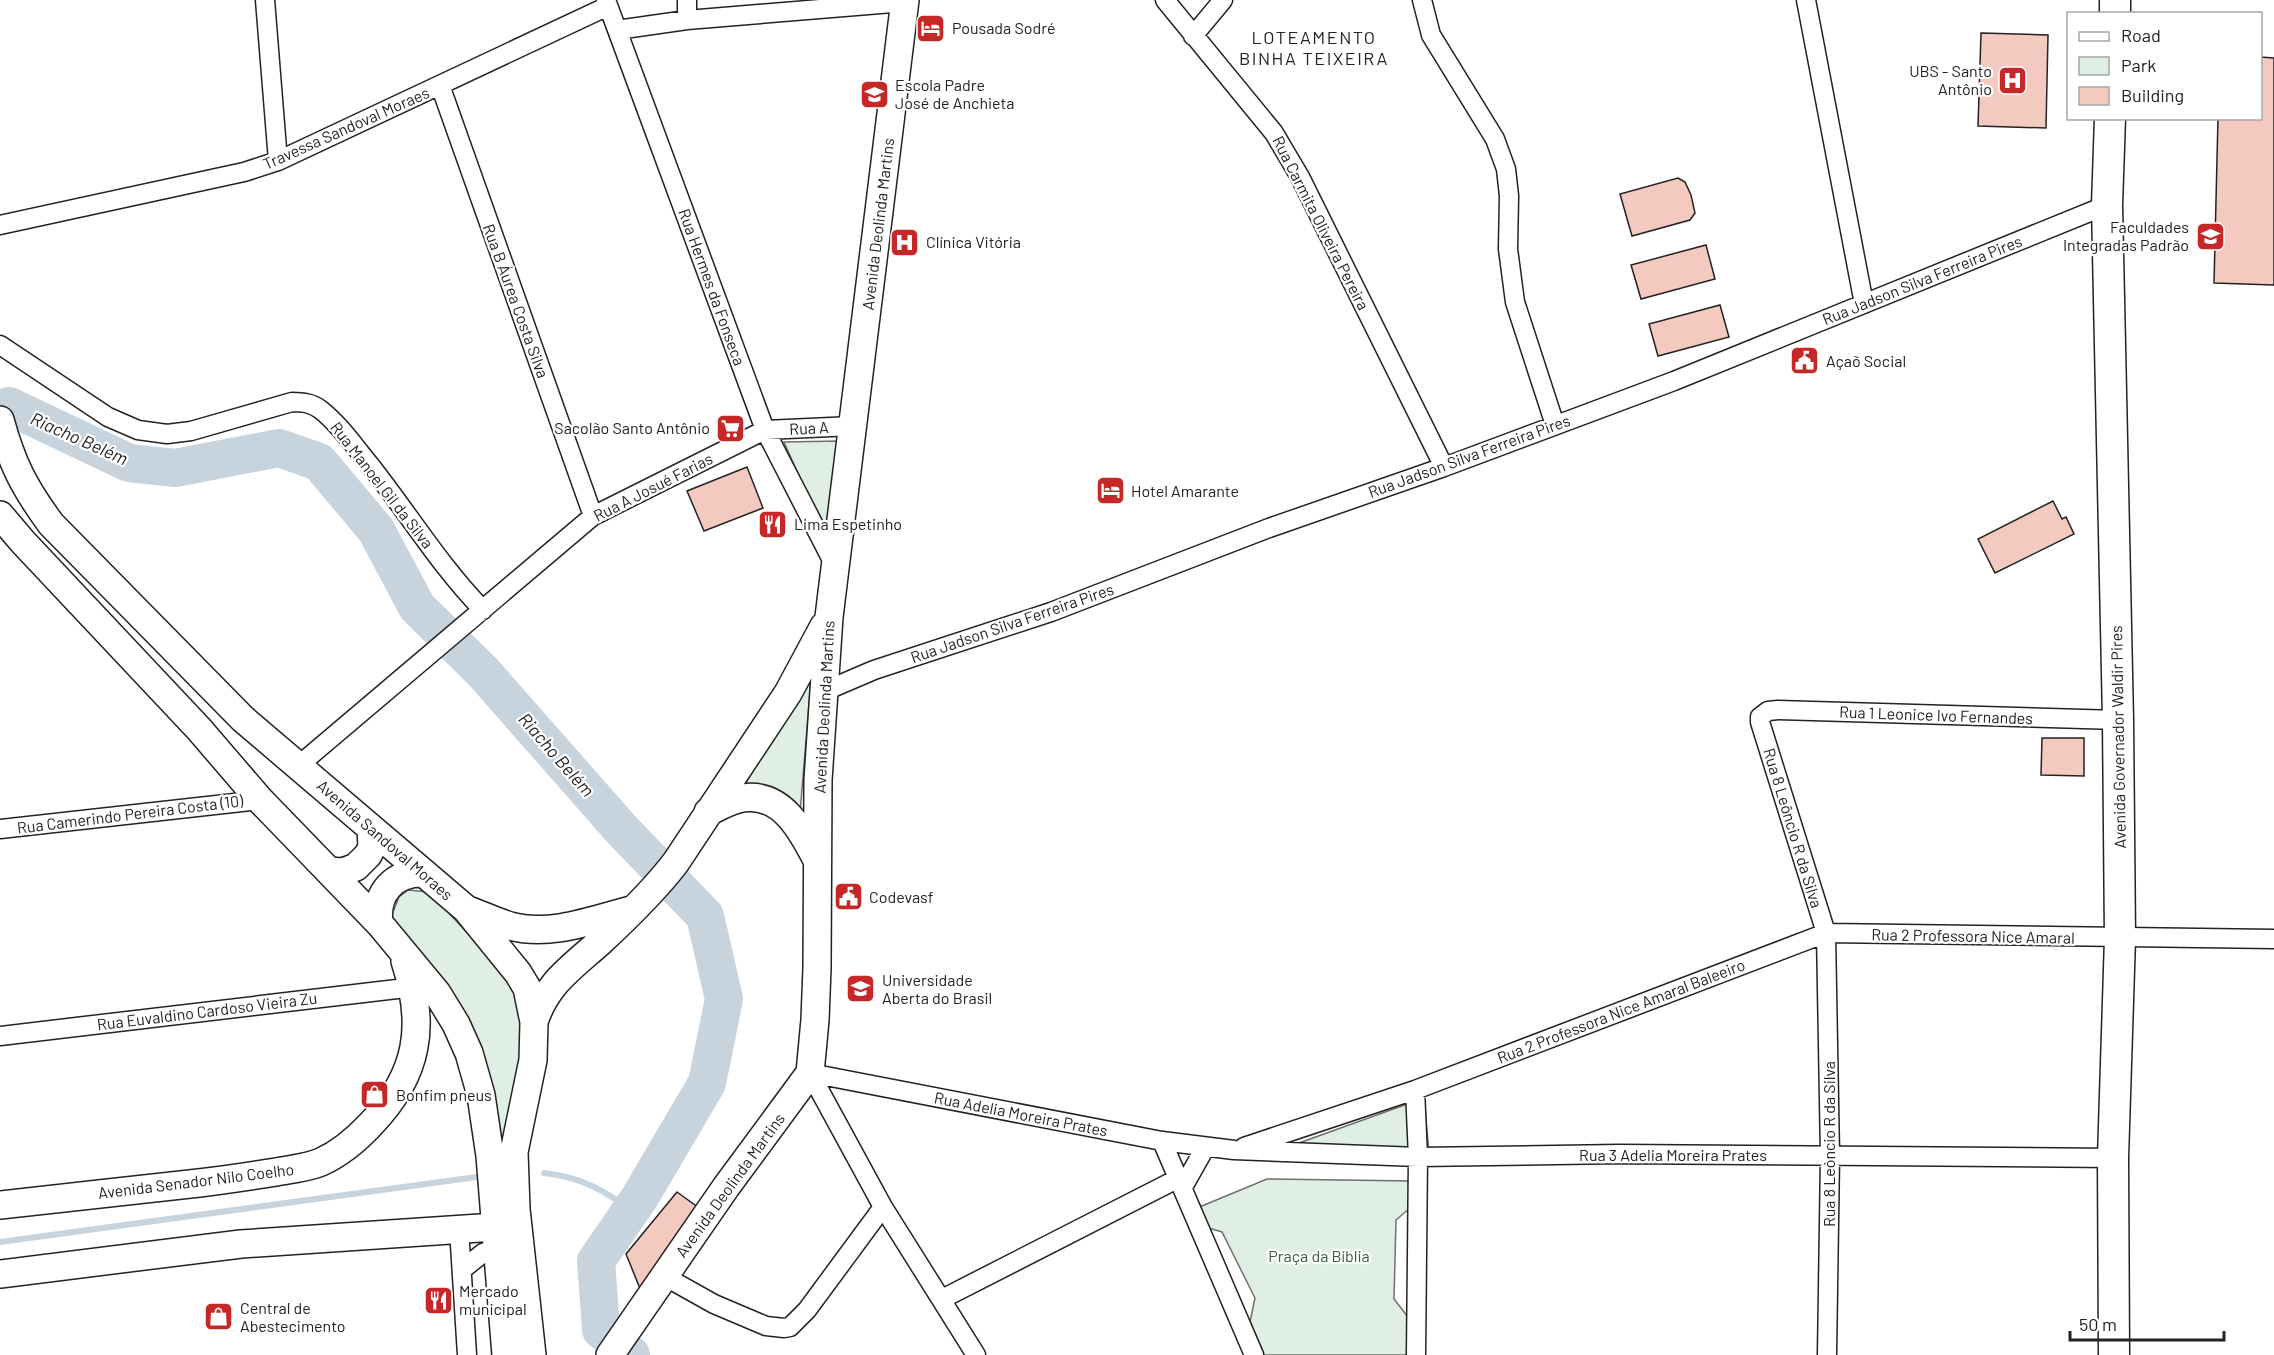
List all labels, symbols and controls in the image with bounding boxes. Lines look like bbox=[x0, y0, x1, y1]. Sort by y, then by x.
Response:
hotel icon: Pousada Sodré bbox=[915, 12, 947, 44]
legend bbox=[2067, 12, 2262, 120]
place label: Pousada Sodré bbox=[952, 18, 1056, 37]
text: Road bbox=[2121, 24, 2161, 46]
district label: LOTEAMENTO BINHA TEIXEIRA bbox=[1239, 26, 1389, 69]
text: Park bbox=[2121, 54, 2156, 76]
place label: UBS - Santo Antônio bbox=[1909, 61, 1992, 98]
hospital icon: UBS - Santo Antônio bbox=[1997, 64, 2029, 96]
place label: Escola Padre José de Anchieta bbox=[895, 75, 1015, 112]
school or university icon: Escola Padre José de Anchieta bbox=[858, 78, 890, 110]
street label: Travessa Sandoval Moraes bbox=[260, 82, 432, 173]
text: Building bbox=[2121, 84, 2184, 106]
street label: Rua Carmita Oliveira Pereira bbox=[1269, 133, 1374, 313]
street label: Avenida Deolinda Martins bbox=[858, 137, 897, 311]
street label: Rua Hermes da Fonseca bbox=[675, 206, 750, 368]
place label: Faculdades Integradas Padrão bbox=[2063, 217, 2189, 254]
school or university icon: Faculdades Integradas Padrão bbox=[2194, 220, 2226, 252]
street label: Rua B Áurea Costa Silva bbox=[480, 221, 553, 381]
hospital icon: Clínica Vitória bbox=[889, 226, 921, 258]
street label: Rua Jadson Silva Ferreira Pires bbox=[1819, 231, 2024, 328]
place label: Clínica Vitória bbox=[926, 232, 1021, 251]
public building icon: Açaõ Social bbox=[1789, 345, 1821, 377]
place label: Açaõ Social bbox=[1826, 351, 1906, 370]
water label: Riacho Belém bbox=[27, 407, 131, 469]
street label: Rua Jadson Silva Ferreira Pires bbox=[1365, 410, 1573, 501]
supermarket icon: Sacolão Santo Antônio bbox=[715, 412, 747, 444]
street label: Rua A bbox=[789, 417, 829, 438]
street label: Rua Manoel Gil da Silva bbox=[327, 418, 438, 552]
place label: Sacolão Santo Antônio bbox=[554, 418, 710, 437]
street label: Rua A Josué Farias bbox=[590, 448, 716, 525]
hotel icon: Hotel Amarante bbox=[1094, 475, 1126, 507]
place label: Hotel Amarante bbox=[1131, 481, 1239, 500]
restaurant icon: Lima Espetinho bbox=[757, 508, 789, 540]
place label: Lima Espetinho bbox=[794, 514, 902, 533]
street label: Rua Jadson Silva Ferreira Pires bbox=[908, 579, 1116, 666]
street label: Avenida Deolinda Martins bbox=[809, 620, 838, 794]
street label: Avenida Governador Waldir Pires bbox=[2106, 625, 2129, 849]
street label: Rua 1 Leonice Ivo Fernandes bbox=[1839, 702, 2033, 727]
water label: Riacho Belém bbox=[514, 708, 599, 801]
street label: Rua 8 Leôncio R da Silva bbox=[1760, 746, 1827, 910]
street label: Avenida Sandoval Moraes bbox=[314, 775, 457, 904]
street label: Rua Camerindo Pereira Costa (10) bbox=[16, 790, 245, 837]
public building icon: Codevasf bbox=[832, 881, 864, 913]
place label: Codevasf bbox=[869, 887, 934, 906]
street label: Rua 2 Professora Nice Amaral bbox=[1871, 924, 2075, 947]
street label: Rua 2 Professora Nice Amaral Baleeiro bbox=[1494, 954, 1747, 1067]
place label: Universidade Aberta do Brasil bbox=[882, 970, 992, 1007]
school or university icon: Universidade Aberta do Brasil bbox=[845, 973, 877, 1005]
street label: Rua Euvaldino Cardoso Vieira Zu bbox=[96, 988, 318, 1033]
street label: Rua 8 Leóncio R da Silva bbox=[1819, 1061, 1838, 1227]
shop icon: Bonfim pneus bbox=[359, 1079, 391, 1111]
place label: Bonfim pneus bbox=[396, 1085, 492, 1104]
street label: Rua Adelia Moreira Prates bbox=[933, 1087, 1109, 1140]
street label: Avenida Deolinda Martins bbox=[671, 1109, 788, 1260]
street label: Rua 3 Adelia Moreira Prates bbox=[1579, 1145, 1767, 1164]
street label: Avenida Senador Nilo Coelho bbox=[97, 1159, 295, 1202]
park label: Praça da Bíblia bbox=[1268, 1246, 1370, 1265]
place label: Mercado municipal bbox=[459, 1281, 527, 1318]
restaurant icon: Mercado municipal bbox=[422, 1284, 454, 1316]
place label: Central de Abestecimento bbox=[240, 1298, 346, 1335]
shop icon: Central de Abestecimento bbox=[203, 1301, 235, 1333]
scale bar bbox=[2070, 1304, 2224, 1342]
text: 50 m bbox=[2079, 1313, 2117, 1335]

